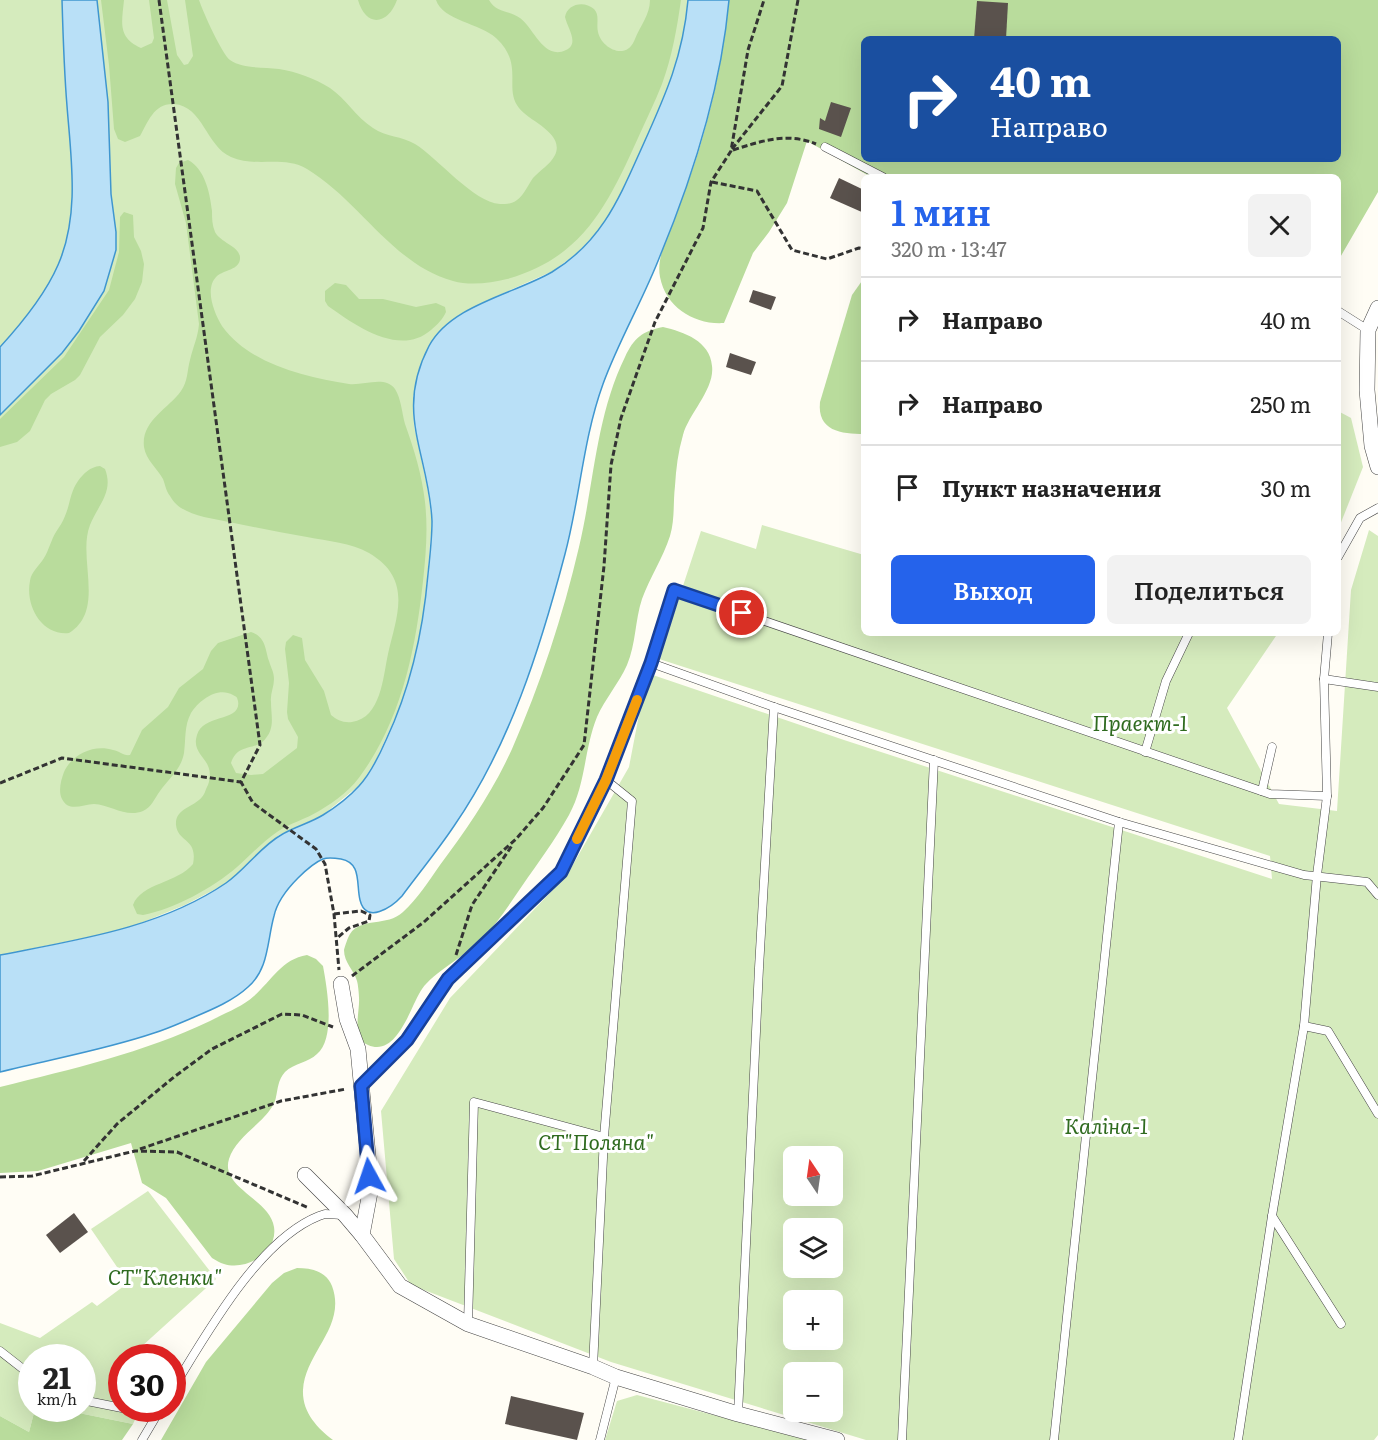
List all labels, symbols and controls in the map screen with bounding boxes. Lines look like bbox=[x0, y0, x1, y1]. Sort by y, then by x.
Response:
text: 40 m bbox=[990, 48, 1091, 110]
icon: right bbox=[891, 60, 969, 138]
text: Направо bbox=[990, 105, 1108, 145]
text: 1 мин bbox=[891, 184, 991, 237]
button: close bbox=[1248, 194, 1311, 257]
text: 320 m · 13:47 bbox=[891, 233, 1007, 263]
icon: right bbox=[891, 303, 924, 336]
text: Направо bbox=[942, 303, 1043, 336]
text: 40 m bbox=[1260, 303, 1311, 336]
icon: right bbox=[891, 387, 924, 420]
text: Направо bbox=[942, 387, 1043, 420]
text: 250 m bbox=[1250, 387, 1311, 420]
icon: arrive bbox=[891, 471, 924, 504]
text: Пункт назначения bbox=[942, 471, 1161, 504]
text: 30 m bbox=[1261, 471, 1311, 504]
button: Выход bbox=[891, 555, 1095, 624]
button: Поделиться bbox=[1107, 555, 1311, 624]
pin bbox=[716, 587, 767, 638]
icon: arrive bbox=[725, 596, 758, 629]
park label: Праект-1 bbox=[1092, 706, 1188, 737]
park label: Каліна-1 bbox=[1064, 1109, 1148, 1140]
park label: СТ"Поляна" bbox=[538, 1125, 654, 1156]
position arrow bbox=[337, 1144, 401, 1208]
north arrow bbox=[783, 1146, 843, 1206]
map controls bbox=[783, 1146, 843, 1422]
button: layers bbox=[783, 1218, 843, 1278]
park label: СТ"Кленки" bbox=[108, 1260, 222, 1291]
button: + bbox=[783, 1290, 843, 1350]
speed limit sign: 30 bbox=[108, 1344, 186, 1422]
text: 21 bbox=[43, 1354, 71, 1398]
button: − bbox=[783, 1362, 843, 1422]
text: km/h bbox=[37, 1387, 77, 1410]

